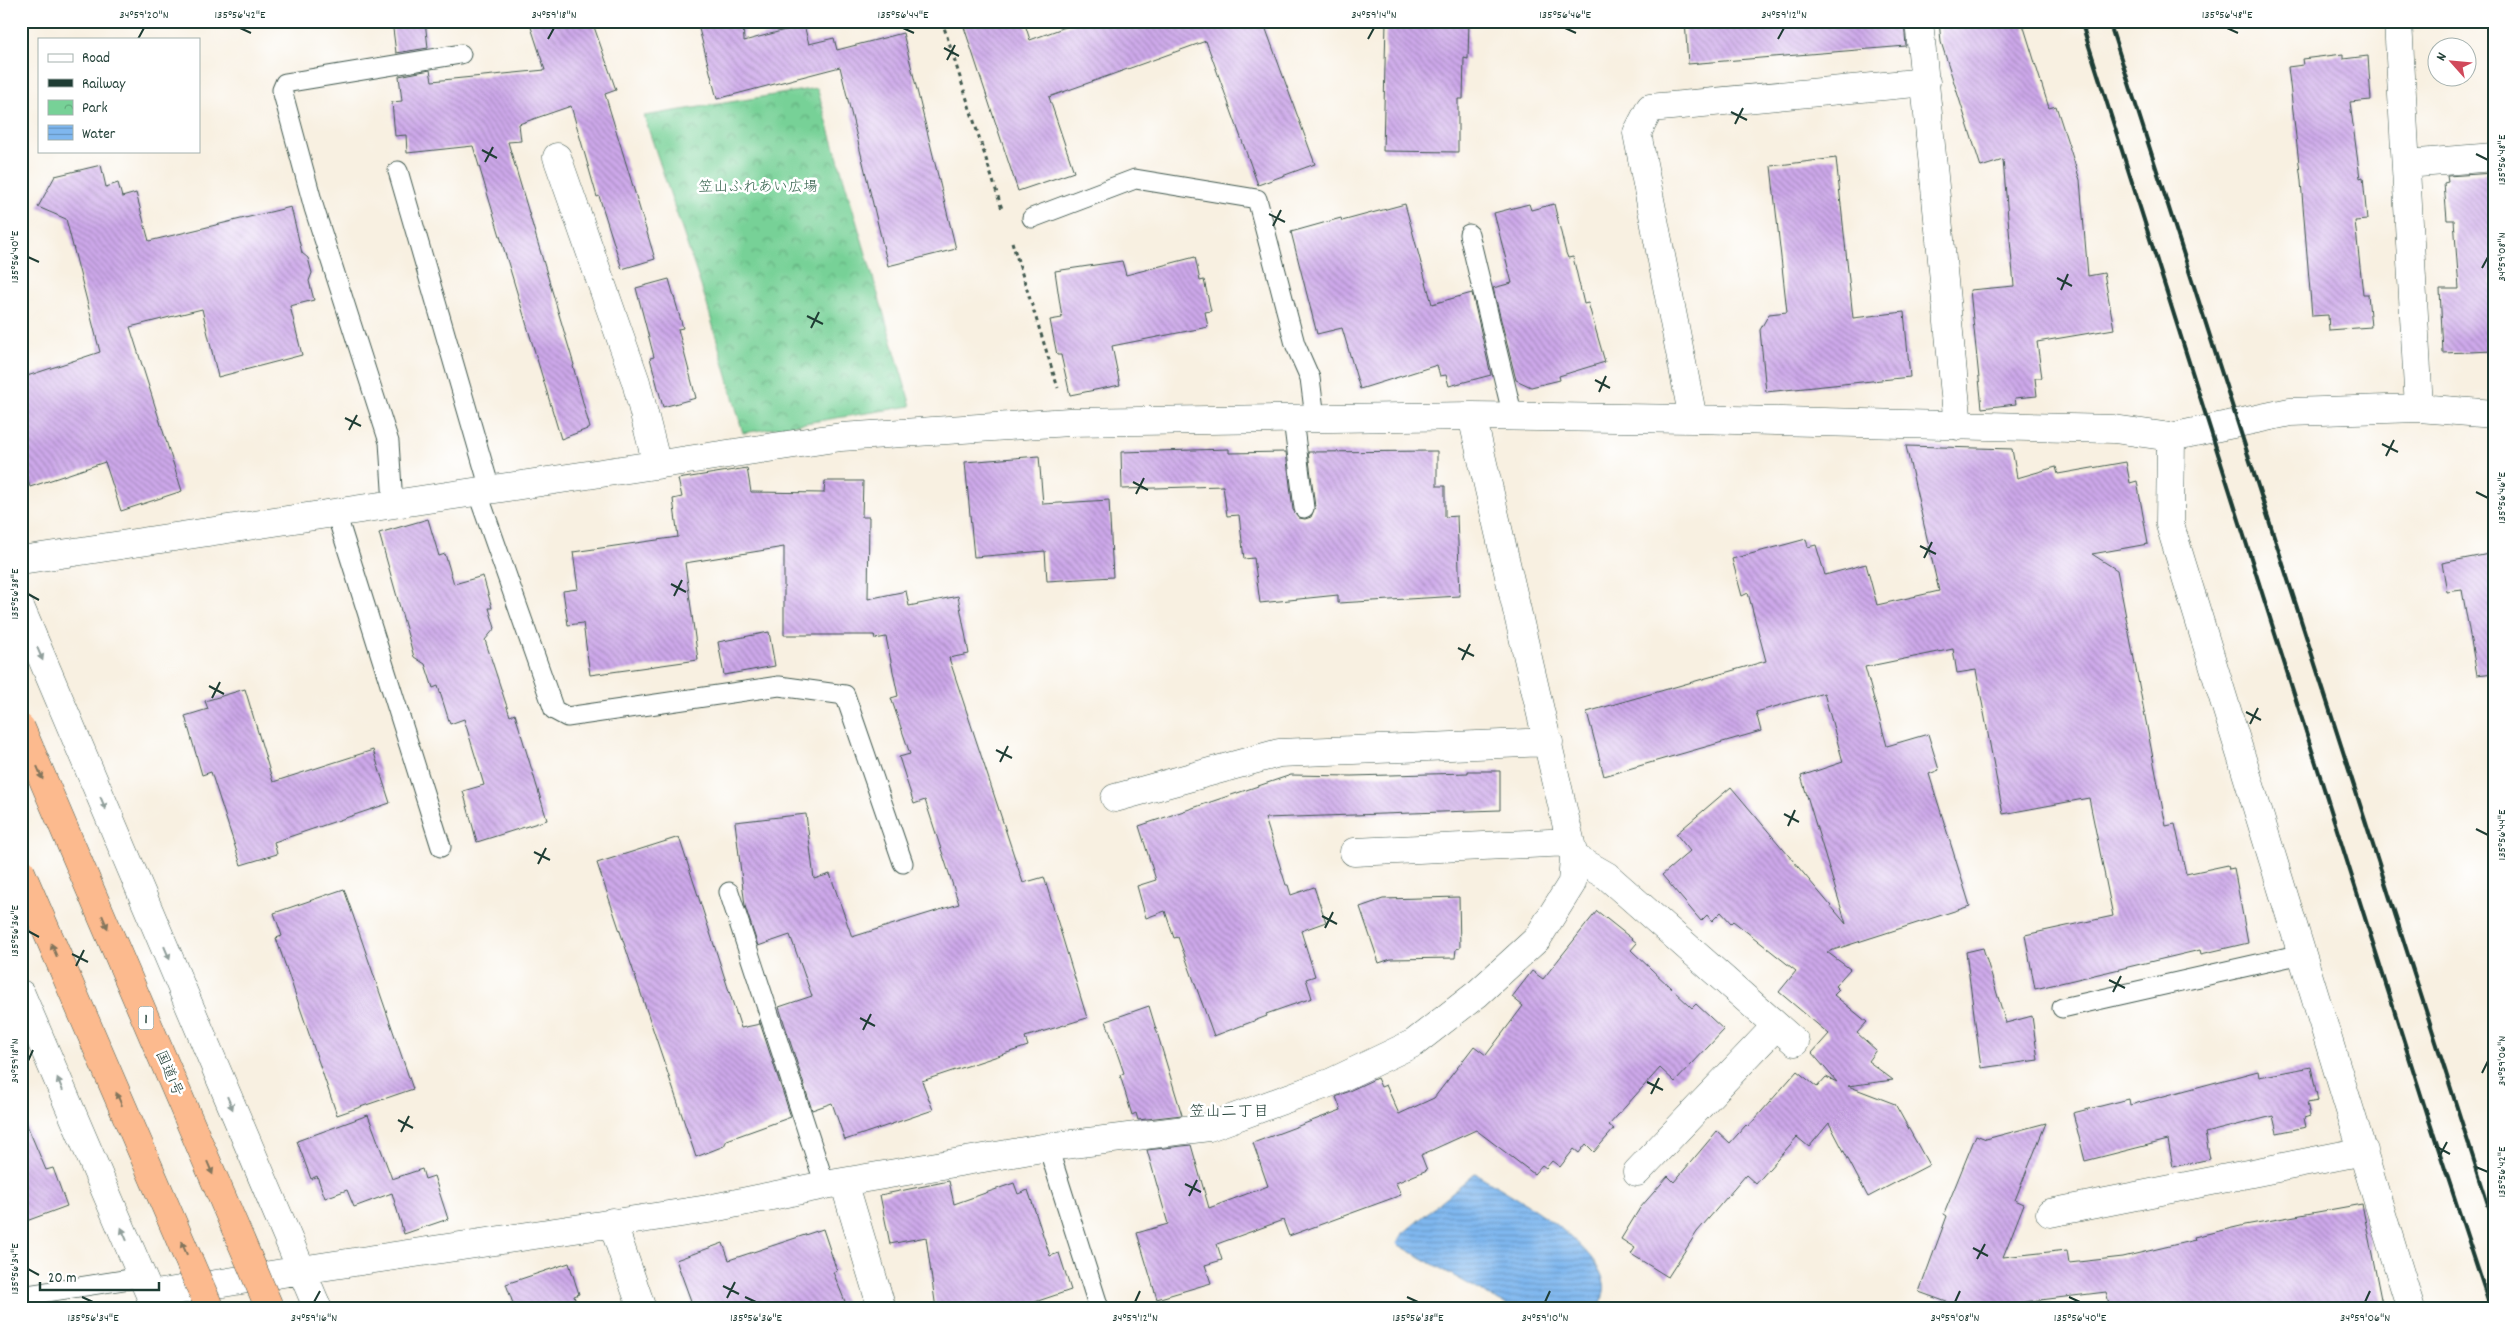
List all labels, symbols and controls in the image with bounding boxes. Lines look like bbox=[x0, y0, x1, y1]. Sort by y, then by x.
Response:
text: 34°59'20"N bbox=[119, 7, 169, 24]
text: 135°56'42"E bbox=[214, 7, 266, 24]
text: 34°59'18"N bbox=[531, 7, 577, 24]
text: 135°56'44"E bbox=[878, 7, 929, 24]
text: 34°59'14"N bbox=[1351, 7, 1397, 24]
text: 135°56'46"E bbox=[1539, 7, 1591, 24]
text: 34°59'12"N bbox=[1761, 7, 1807, 24]
text: 135°56'48"E bbox=[2202, 7, 2253, 24]
legend bbox=[38, 38, 200, 152]
north arrow bbox=[2428, 38, 2478, 88]
text: Road bbox=[82, 48, 110, 70]
text: N bbox=[2432, 49, 2453, 65]
text: Railway bbox=[82, 74, 126, 96]
text: Park bbox=[82, 98, 108, 120]
text: Water bbox=[82, 124, 116, 146]
text: 135°56'48"E bbox=[2494, 134, 2511, 185]
park label: 笠山ふれあい広場 bbox=[698, 177, 818, 199]
text: 135°56'40"E bbox=[7, 230, 24, 283]
text: 34°59'08"N bbox=[2494, 232, 2511, 282]
text: 135°56'46"E bbox=[2494, 472, 2511, 524]
text: 135°56'38"E bbox=[7, 568, 24, 620]
one-way arrow bbox=[37, 646, 45, 661]
one-way arrow bbox=[37, 766, 45, 780]
one-way arrow bbox=[100, 796, 108, 810]
text: 135°56'44"E bbox=[2494, 809, 2511, 860]
text: 135°56'36"E bbox=[7, 904, 24, 957]
one-way arrow bbox=[101, 915, 109, 929]
one-way arrow bbox=[50, 942, 58, 957]
one-way arrow bbox=[163, 946, 171, 960]
road number: 1 bbox=[138, 1006, 154, 1030]
text: 34°59'06"N bbox=[2494, 1036, 2511, 1086]
text: 34°59'18"N bbox=[7, 1038, 24, 1084]
street label: 国道1号 bbox=[149, 1047, 188, 1100]
one-way arrow bbox=[56, 1076, 64, 1091]
one-way arrow bbox=[114, 1092, 122, 1106]
one-way arrow bbox=[226, 1096, 234, 1111]
district label: 笠山二丁目 bbox=[1189, 1101, 1269, 1124]
text: 135°56'42"E bbox=[2494, 1146, 2511, 1198]
one-way arrow bbox=[206, 1161, 214, 1176]
one-way arrow bbox=[120, 1227, 128, 1241]
one-way arrow bbox=[179, 1241, 187, 1255]
text: 135°56'34"E bbox=[7, 1243, 24, 1295]
scale bar bbox=[40, 1260, 159, 1292]
text: 20 m bbox=[48, 1268, 76, 1290]
text: 135°56'34"E bbox=[67, 1310, 119, 1327]
text: 34°59'16"N bbox=[291, 1310, 337, 1327]
text: 135°56'36"E bbox=[730, 1310, 783, 1327]
text: 34°59'12"N bbox=[1112, 1310, 1158, 1327]
text: 135°56'38"E bbox=[1392, 1310, 1444, 1327]
text: 34°59'10"N bbox=[1522, 1310, 1569, 1327]
text: 34°59'08"N bbox=[1930, 1310, 1980, 1327]
text: 135°56'40"E bbox=[2054, 1310, 2107, 1327]
text: 34°59'06"N bbox=[2340, 1310, 2390, 1327]

